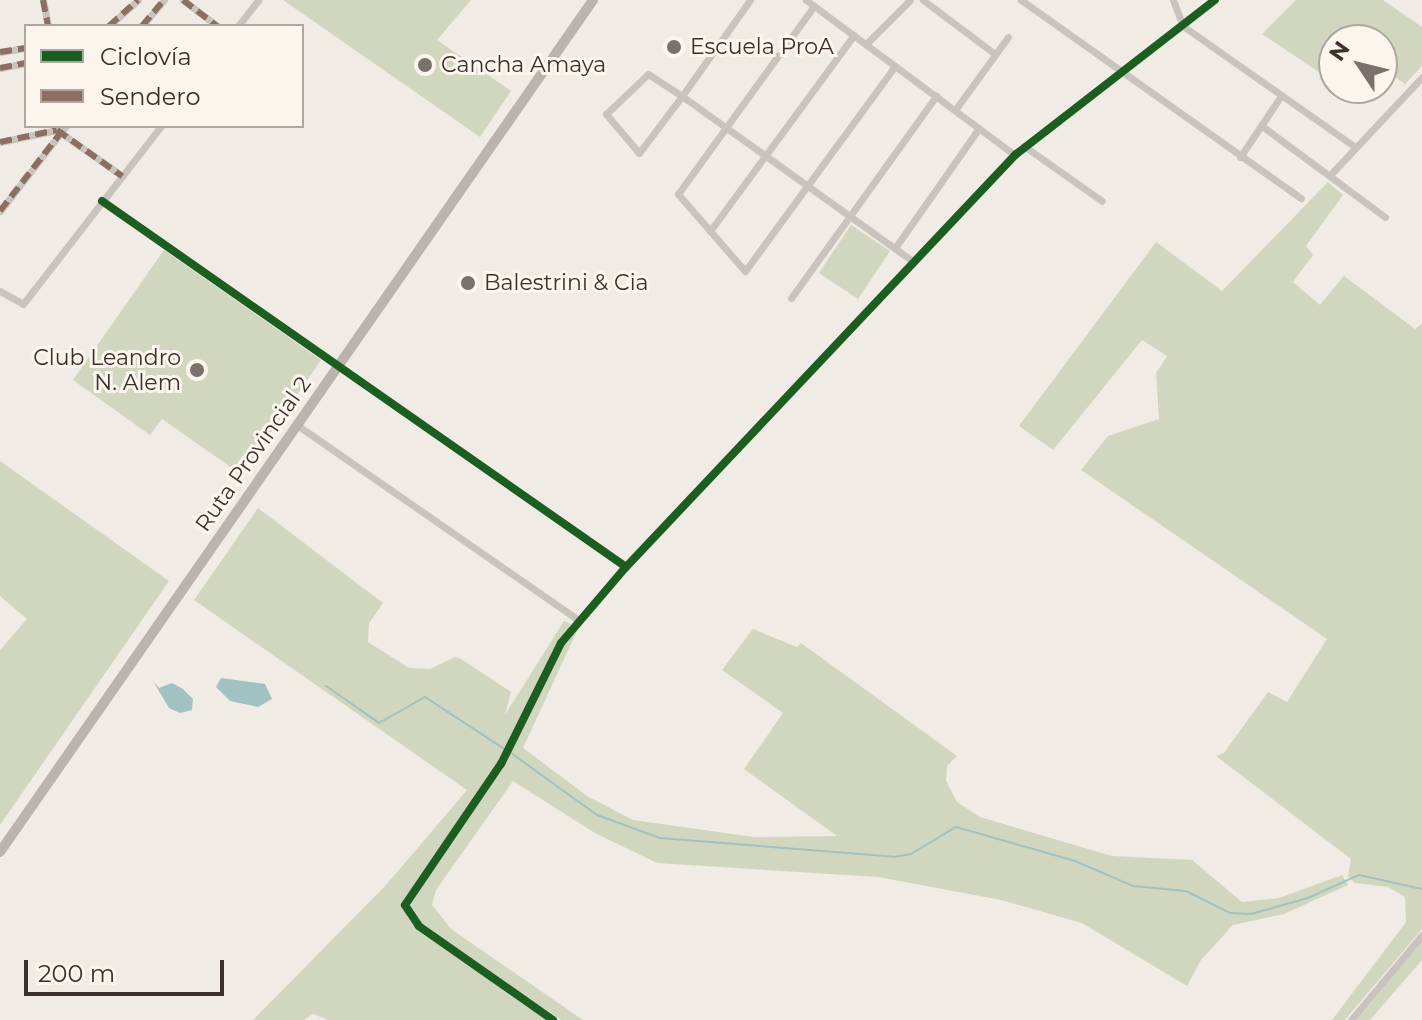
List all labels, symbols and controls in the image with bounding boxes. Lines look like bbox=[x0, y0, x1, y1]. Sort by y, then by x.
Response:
legend bbox=[24, 24, 304, 128]
north arrow bbox=[1318, 24, 1398, 104]
place label: Escuela ProA bbox=[690, 34, 834, 60]
text: N bbox=[1323, 36, 1356, 66]
marker: Escuela ProA bbox=[665, 38, 683, 56]
text: Ciclovía bbox=[100, 42, 192, 71]
place label: Cancha Amaya bbox=[441, 52, 606, 78]
marker: Cancha Amaya bbox=[416, 56, 434, 74]
text: Sendero bbox=[100, 82, 201, 111]
place label: Balestrini & Cia bbox=[484, 270, 649, 296]
marker: Balestrini & Cia bbox=[459, 274, 477, 292]
place label: Club Leandro N. Alem bbox=[33, 344, 181, 396]
marker: Club Leandro N. Alem bbox=[188, 361, 206, 379]
street label: Ruta Provincial 2 bbox=[190, 371, 316, 537]
scale bar bbox=[28, 944, 228, 994]
text: 200 m bbox=[38, 959, 115, 988]

